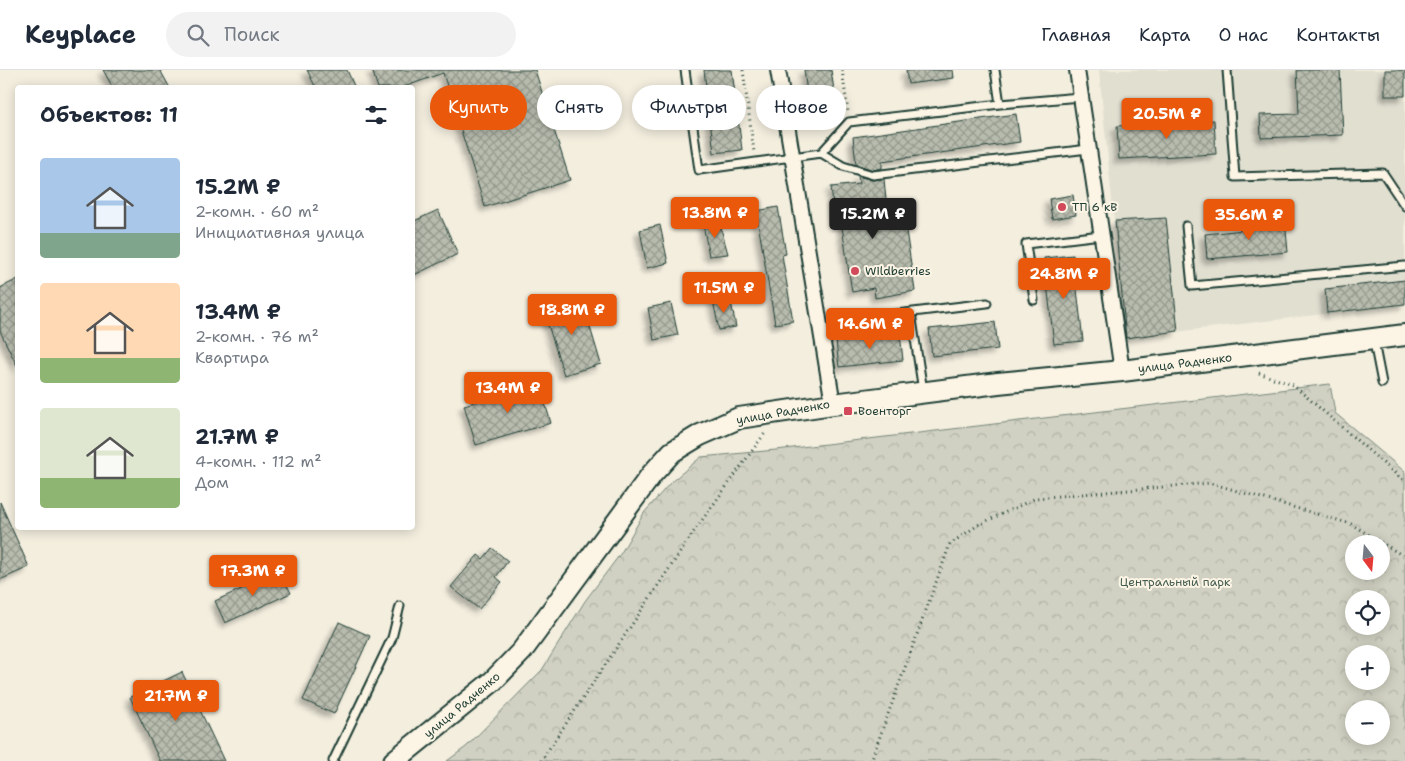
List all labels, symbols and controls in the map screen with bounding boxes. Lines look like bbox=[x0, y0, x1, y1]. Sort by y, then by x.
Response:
search box bbox=[166, 12, 516, 57]
text: Keyplace bbox=[25, 19, 136, 51]
icon: search bbox=[184, 21, 212, 49]
text: Поиск bbox=[224, 22, 280, 47]
text: Главная bbox=[1041, 23, 1111, 47]
text: Карта bbox=[1139, 23, 1191, 47]
text: О нас bbox=[1219, 23, 1268, 47]
text: Контакты bbox=[1296, 23, 1380, 47]
chip: Купить bbox=[430, 85, 527, 130]
chip: Снять bbox=[537, 85, 622, 130]
chip: Фильтры bbox=[632, 85, 746, 130]
chip: Новое bbox=[756, 85, 846, 130]
pin: 20.5M ₽ bbox=[1121, 98, 1213, 140]
text: Объектов: 11 bbox=[40, 101, 178, 129]
icon: filters bbox=[362, 101, 390, 129]
text: 20.5M ₽ bbox=[1133, 103, 1201, 124]
text: 15.2M ₽ bbox=[195, 173, 281, 201]
icon: home bbox=[80, 178, 140, 238]
pin: 13.8M ₽ bbox=[669, 196, 761, 239]
pin: 15.2M ₽ bbox=[827, 198, 919, 240]
pin: 35.6M ₽ bbox=[1203, 198, 1295, 241]
place label: ТП 6 кВ bbox=[1072, 199, 1117, 215]
text: 2-комн. · 60 m² bbox=[195, 201, 319, 222]
marker: ТП 6 кВ bbox=[1056, 201, 1068, 213]
text: 13.8M ₽ bbox=[682, 202, 748, 223]
text: 15.2M ₽ bbox=[840, 203, 906, 224]
text: 35.6M ₽ bbox=[1214, 204, 1284, 225]
text: Инициативная улица bbox=[195, 222, 364, 243]
pin: 24.8M ₽ bbox=[1018, 258, 1110, 300]
place label: Wildberries bbox=[865, 263, 931, 279]
text: 24.8M ₽ bbox=[1029, 263, 1099, 284]
marker: Wildberries bbox=[849, 265, 861, 277]
pin: 11.5M ₽ bbox=[678, 272, 770, 314]
text: 11.5M ₽ bbox=[693, 277, 755, 298]
pin: 18.8M ₽ bbox=[526, 294, 618, 336]
text: 13.4M ₽ bbox=[195, 298, 281, 326]
text: 18.8M ₽ bbox=[539, 299, 605, 320]
icon: home bbox=[80, 303, 140, 363]
pin: 14.6M ₽ bbox=[824, 308, 916, 350]
text: 14.6M ₽ bbox=[837, 313, 903, 334]
text: 2-комн. · 76 m² bbox=[195, 326, 319, 347]
text: Квартира bbox=[195, 347, 269, 368]
street label: улица Радченко bbox=[1137, 349, 1233, 377]
pin: 13.4M ₽ bbox=[462, 372, 554, 414]
text: 13.4M ₽ bbox=[475, 377, 541, 398]
street label: улица Радченко bbox=[735, 396, 831, 428]
place label: Военторг bbox=[858, 403, 912, 419]
marker: Военторг bbox=[842, 405, 854, 417]
text: 21.7M ₽ bbox=[195, 423, 279, 451]
icon: home bbox=[80, 428, 140, 488]
text: 4-комн. · 112 m² bbox=[195, 451, 322, 472]
text: Дом bbox=[195, 472, 229, 493]
north arrow bbox=[1345, 535, 1390, 580]
map controls bbox=[1345, 535, 1390, 745]
pin: 17.3M ₽ bbox=[207, 554, 299, 597]
text: 17.3M ₽ bbox=[220, 560, 286, 581]
park label: Центральный парк bbox=[1120, 574, 1231, 590]
button: locate bbox=[1345, 590, 1390, 635]
button: + bbox=[1345, 645, 1390, 690]
street label: улица Радченко bbox=[421, 668, 503, 742]
pin: 21.7M ₽ bbox=[130, 680, 222, 722]
text: 21.7M ₽ bbox=[144, 685, 208, 706]
button: − bbox=[1345, 700, 1390, 745]

